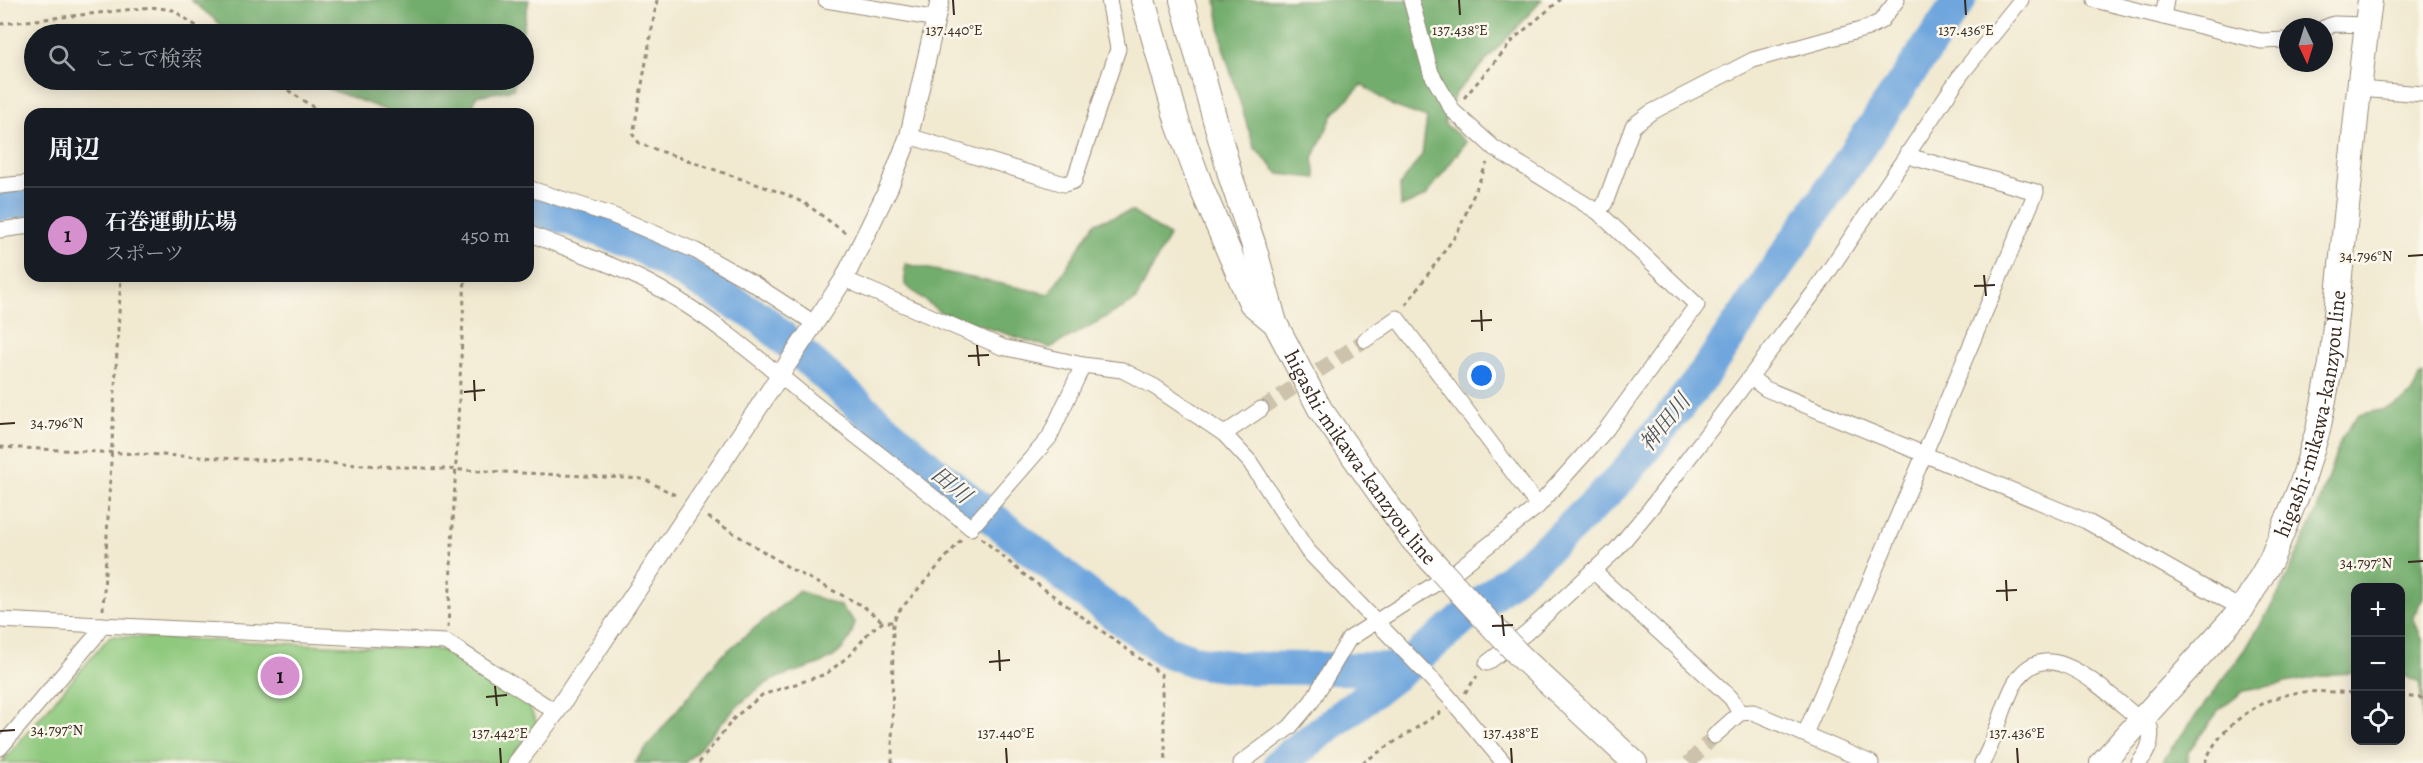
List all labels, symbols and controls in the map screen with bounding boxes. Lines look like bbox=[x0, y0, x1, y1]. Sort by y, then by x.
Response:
north arrow bbox=[2279, 18, 2333, 72]
text: 137.440°E bbox=[925, 20, 983, 40]
text: 137.438°E bbox=[1432, 20, 1488, 40]
text: 137.436°E bbox=[1938, 20, 1994, 40]
search box bbox=[24, 24, 534, 90]
icon: search bbox=[45, 41, 78, 74]
text: ここで検索 bbox=[93, 44, 203, 74]
text: 周辺 bbox=[48, 132, 100, 167]
text: 石巻運動広場 bbox=[105, 207, 237, 237]
text: 1 bbox=[64, 222, 71, 249]
text: 450 m bbox=[461, 222, 510, 249]
text: スポーツ bbox=[105, 240, 184, 267]
text: 34.796°N bbox=[2340, 246, 2393, 266]
street label: higashi-mikawa-kanzyou line bbox=[2268, 289, 2352, 541]
street label: higashi-mikawa-kanzyou line bbox=[1278, 346, 1443, 571]
your location bbox=[1467, 361, 1496, 390]
water label: 神田川 bbox=[1633, 386, 1699, 458]
text: 34.796°N bbox=[31, 413, 84, 433]
water label: 田川 bbox=[924, 459, 979, 512]
text: 34.797°N bbox=[2340, 553, 2392, 573]
map controls bbox=[2351, 583, 2405, 745]
button: + bbox=[2351, 583, 2405, 637]
button: − bbox=[2351, 637, 2405, 691]
pin: 1 bbox=[260, 654, 300, 698]
button: locate bbox=[2351, 691, 2405, 745]
text: 34.797°N bbox=[31, 720, 83, 740]
text: 137.442°E bbox=[472, 723, 528, 743]
text: 137.440°E bbox=[977, 723, 1035, 743]
text: 137.438°E bbox=[1483, 723, 1539, 743]
text: 137.436°E bbox=[1989, 723, 2045, 743]

